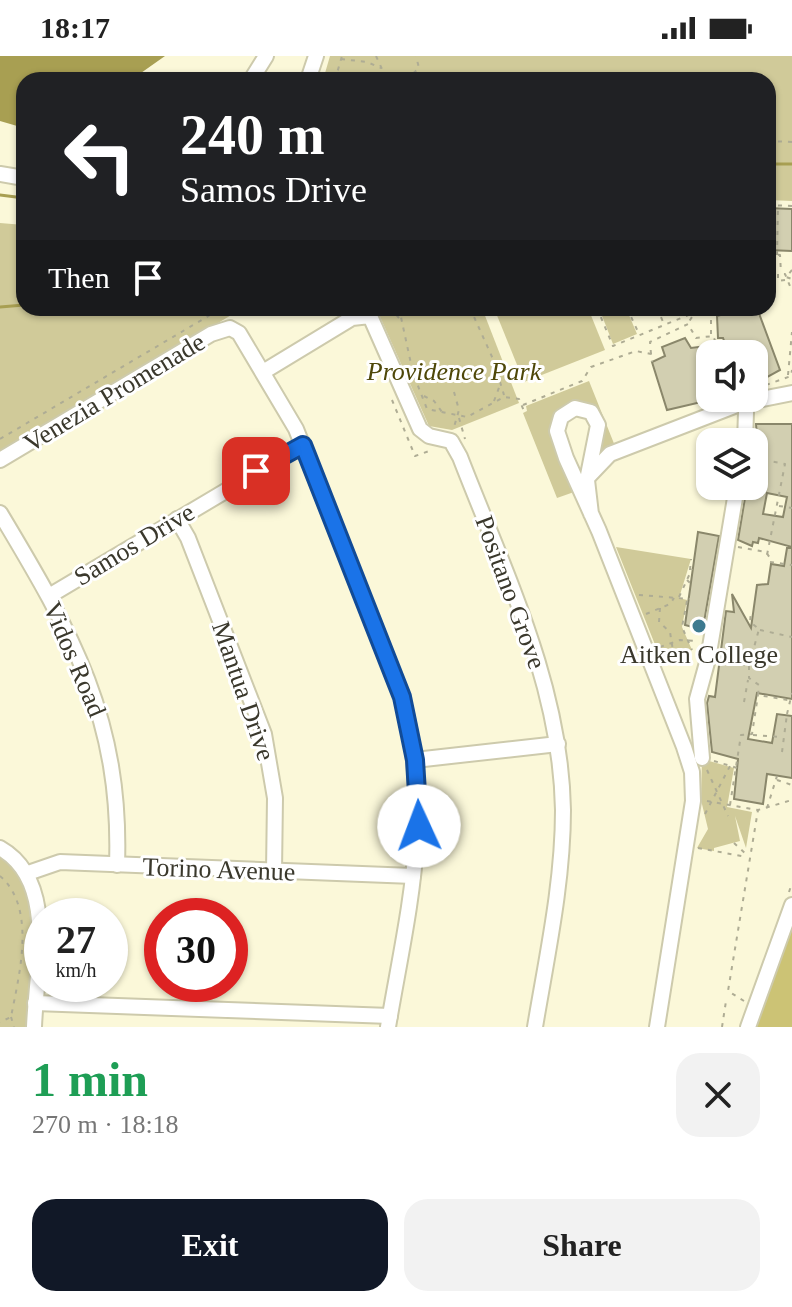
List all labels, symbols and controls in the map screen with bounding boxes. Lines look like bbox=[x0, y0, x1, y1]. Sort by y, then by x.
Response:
text: 18:17 bbox=[40, 11, 110, 44]
icon: left bbox=[48, 104, 152, 208]
text: 240 m bbox=[180, 104, 325, 166]
text: Samos Drive bbox=[180, 170, 367, 210]
icon: arrive bbox=[126, 256, 170, 300]
text: Then bbox=[48, 261, 110, 294]
street label: Venezia Promenade bbox=[19, 327, 210, 458]
map controls bbox=[696, 340, 768, 500]
button: sound bbox=[696, 340, 768, 412]
park label: Providence Park bbox=[366, 357, 542, 386]
button: layers bbox=[696, 428, 768, 500]
pin bbox=[222, 437, 290, 505]
icon: arrive bbox=[234, 449, 278, 493]
street label: Samos Drive bbox=[69, 497, 200, 592]
street label: Positano Grove bbox=[469, 512, 552, 673]
street label: Vidos Road bbox=[37, 597, 112, 721]
marker: Aitken College bbox=[690, 617, 708, 635]
street label: Mantua Drive bbox=[206, 618, 281, 764]
place label: Aitken College bbox=[620, 640, 778, 669]
position arrow bbox=[377, 784, 461, 868]
street label: Torino Avenue bbox=[142, 852, 296, 887]
speed limit sign: 30 bbox=[144, 898, 248, 1002]
text: 27 bbox=[56, 917, 96, 962]
text: km/h bbox=[55, 959, 97, 981]
text: 1 min bbox=[32, 1053, 148, 1106]
button: close bbox=[676, 1053, 760, 1137]
text: 270 m · 18:18 bbox=[32, 1110, 179, 1139]
button: Exit bbox=[32, 1199, 388, 1291]
button: Share bbox=[404, 1199, 760, 1291]

